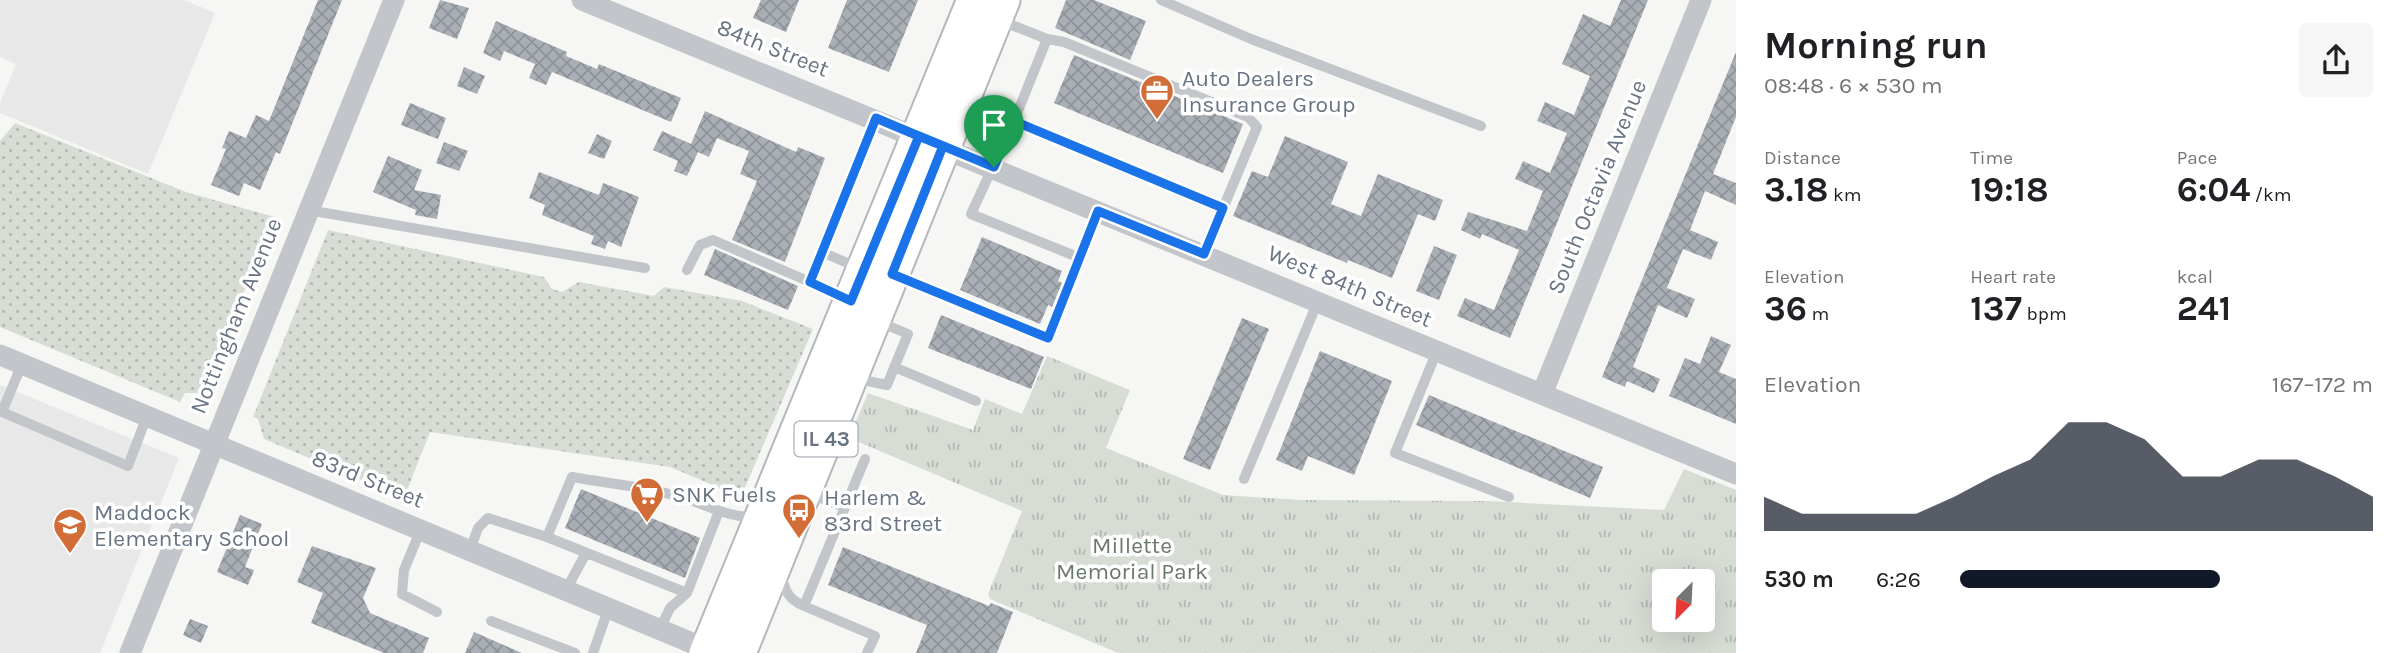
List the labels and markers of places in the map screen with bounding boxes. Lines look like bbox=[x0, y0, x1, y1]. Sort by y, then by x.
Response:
place label: Auto Dealers Insurance Group bbox=[1182, 65, 1355, 118]
office icon: Auto Dealers Insurance Group bbox=[1138, 72, 1176, 121]
pin bbox=[964, 95, 1024, 167]
supermarket icon: SNK Fuels bbox=[628, 475, 666, 524]
place label: SNK Fuels bbox=[672, 481, 777, 508]
place label: Harlem & 83rd Street bbox=[824, 484, 943, 537]
bus stop icon: Harlem & 83rd Street bbox=[780, 491, 818, 540]
place label: Maddock Elementary School bbox=[94, 499, 289, 552]
school or university icon: Maddock Elementary School bbox=[51, 506, 89, 555]

